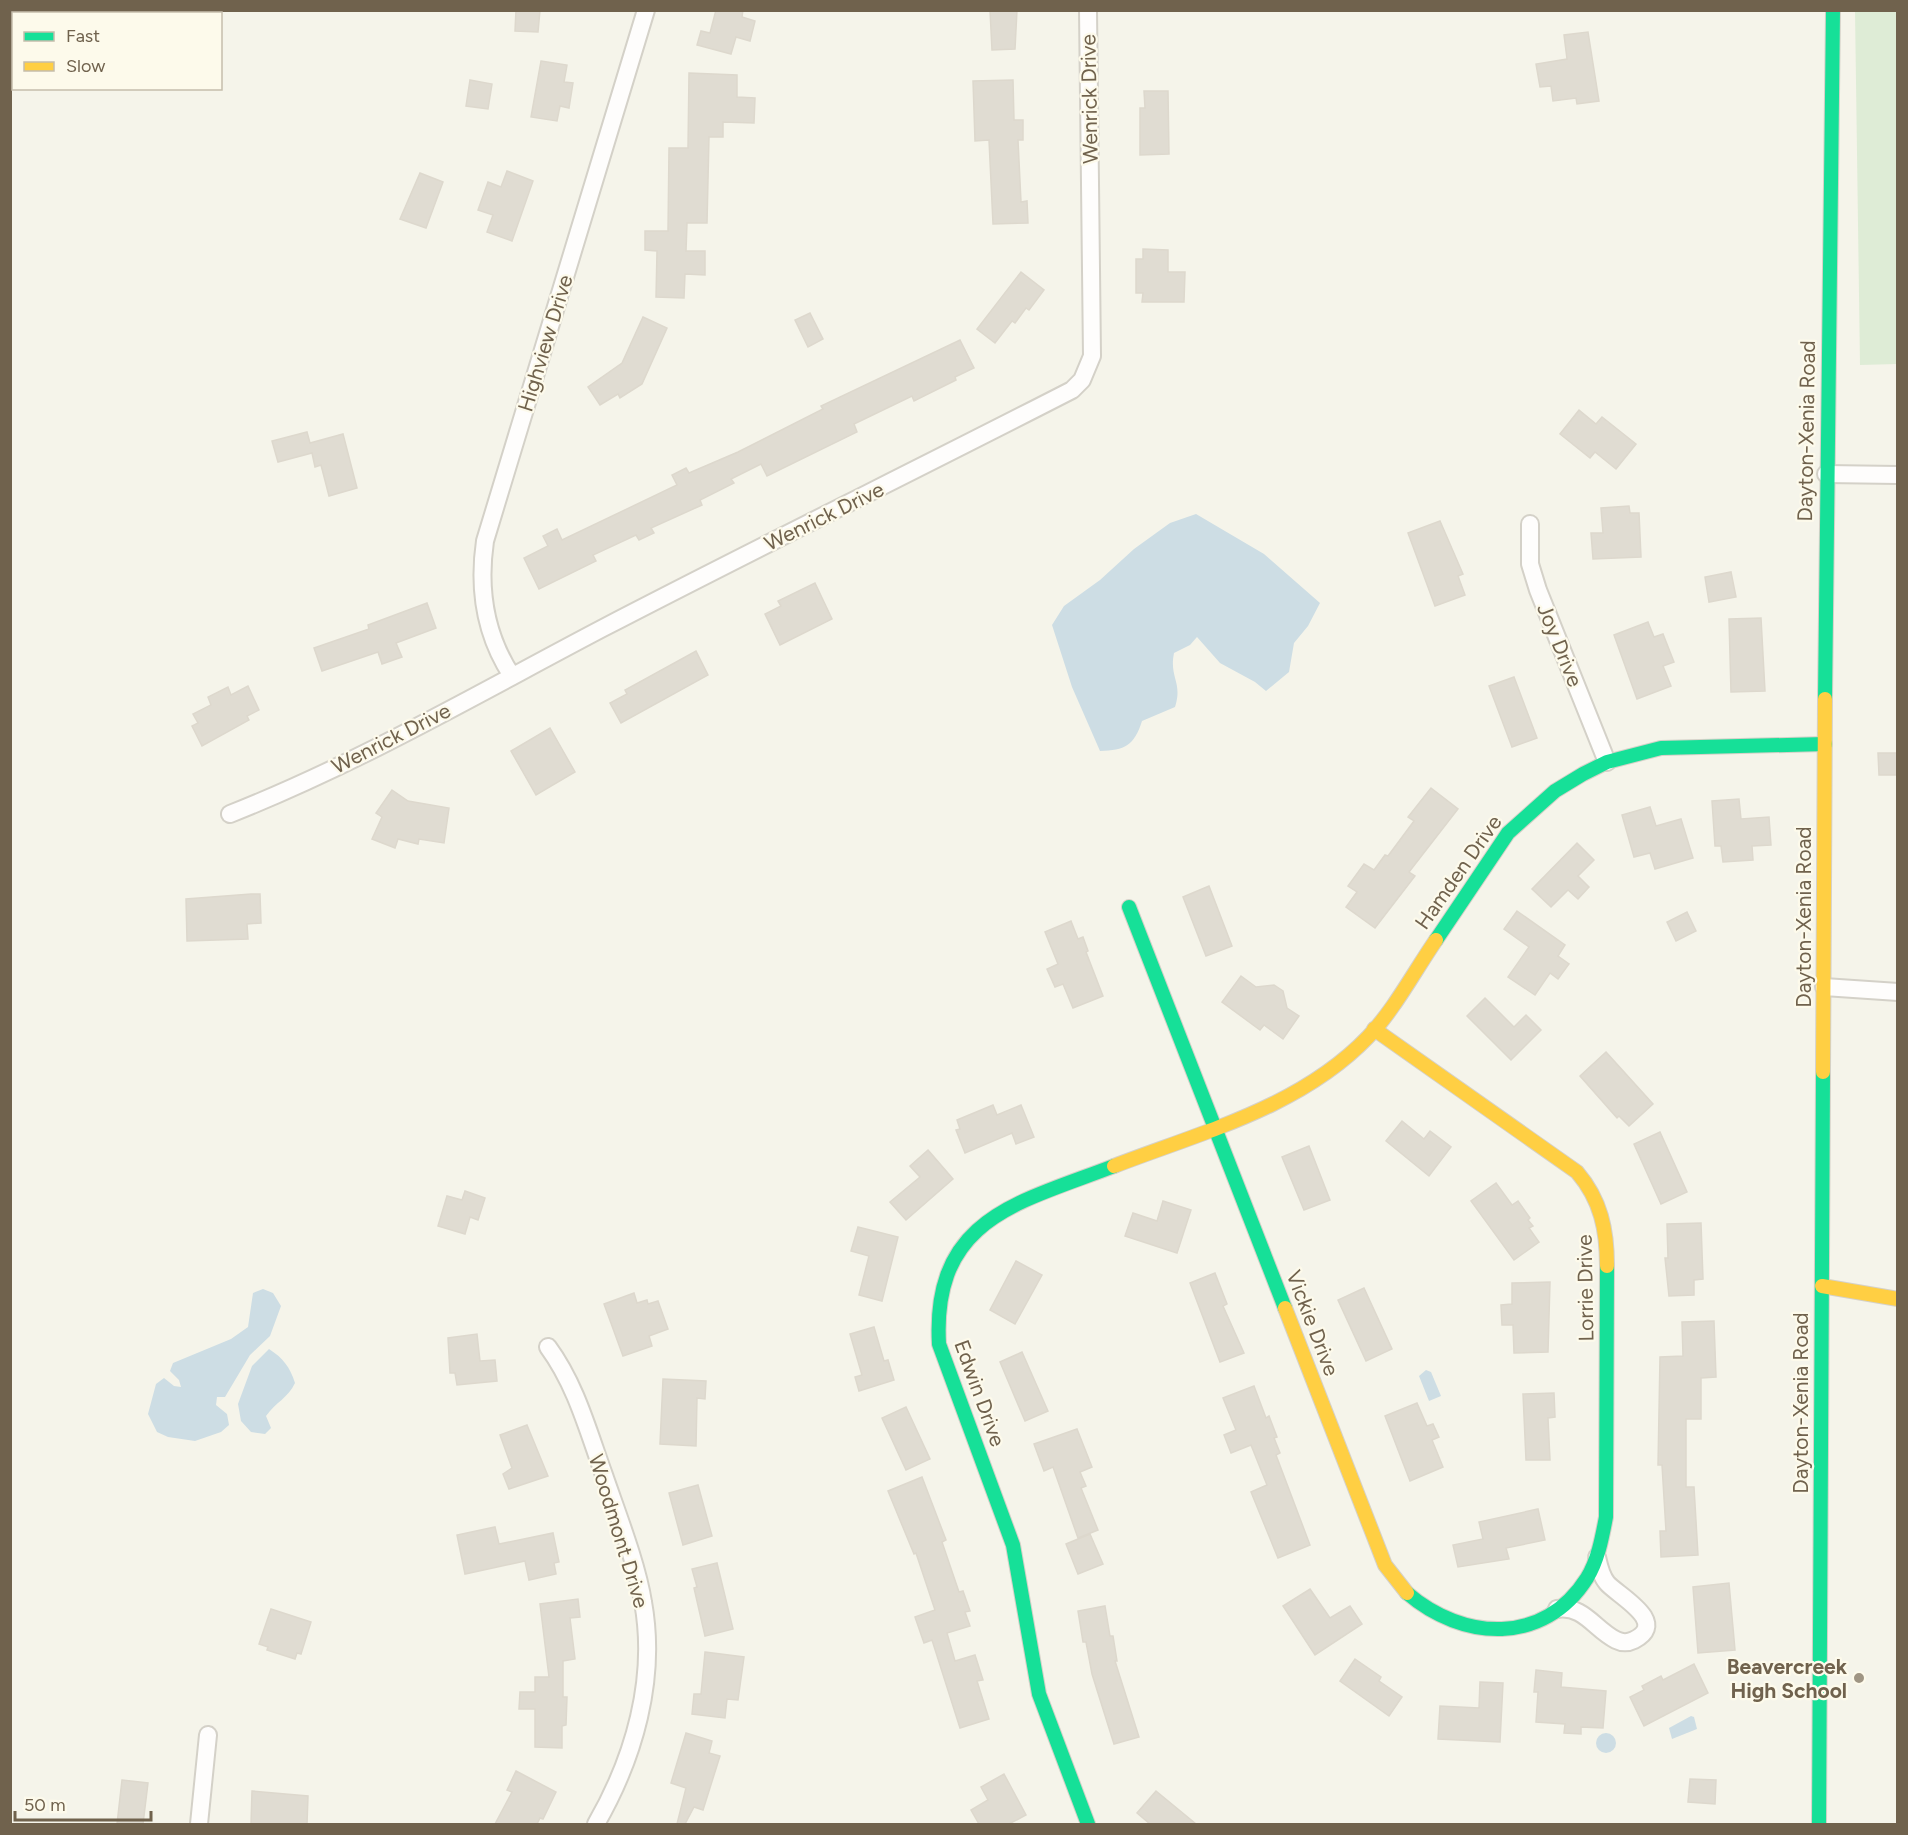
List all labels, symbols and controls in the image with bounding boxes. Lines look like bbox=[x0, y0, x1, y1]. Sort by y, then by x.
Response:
legend bbox=[12, 12, 222, 90]
text: Fast bbox=[66, 25, 100, 47]
street label: Wenrick Drive bbox=[1075, 34, 1103, 164]
text: Slow bbox=[66, 55, 105, 77]
street label: Highview Drive bbox=[512, 272, 578, 414]
street label: Dayton-Xenia Road bbox=[1792, 340, 1820, 522]
street label: Wenrick Drive bbox=[760, 476, 888, 556]
street label: Joy Drive bbox=[1532, 600, 1588, 690]
street label: Wenrick Drive bbox=[328, 697, 454, 779]
street label: Hamden Drive bbox=[1409, 810, 1507, 934]
street label: Dayton-Xenia Road bbox=[1791, 826, 1816, 1008]
street label: Lorrie Drive bbox=[1572, 1234, 1598, 1342]
street label: Vickie Drive bbox=[1281, 1267, 1345, 1379]
street label: Dayton-Xenia Road bbox=[1788, 1312, 1813, 1494]
street label: Edwin Drive bbox=[949, 1336, 1011, 1450]
street label: Woodmont Drive bbox=[584, 1451, 654, 1611]
place label: Beavercreek High School bbox=[1727, 1654, 1848, 1703]
marker: Beavercreek High School bbox=[1852, 1671, 1866, 1685]
scale bar bbox=[15, 1784, 152, 1822]
text: 50 m bbox=[24, 1794, 66, 1816]

